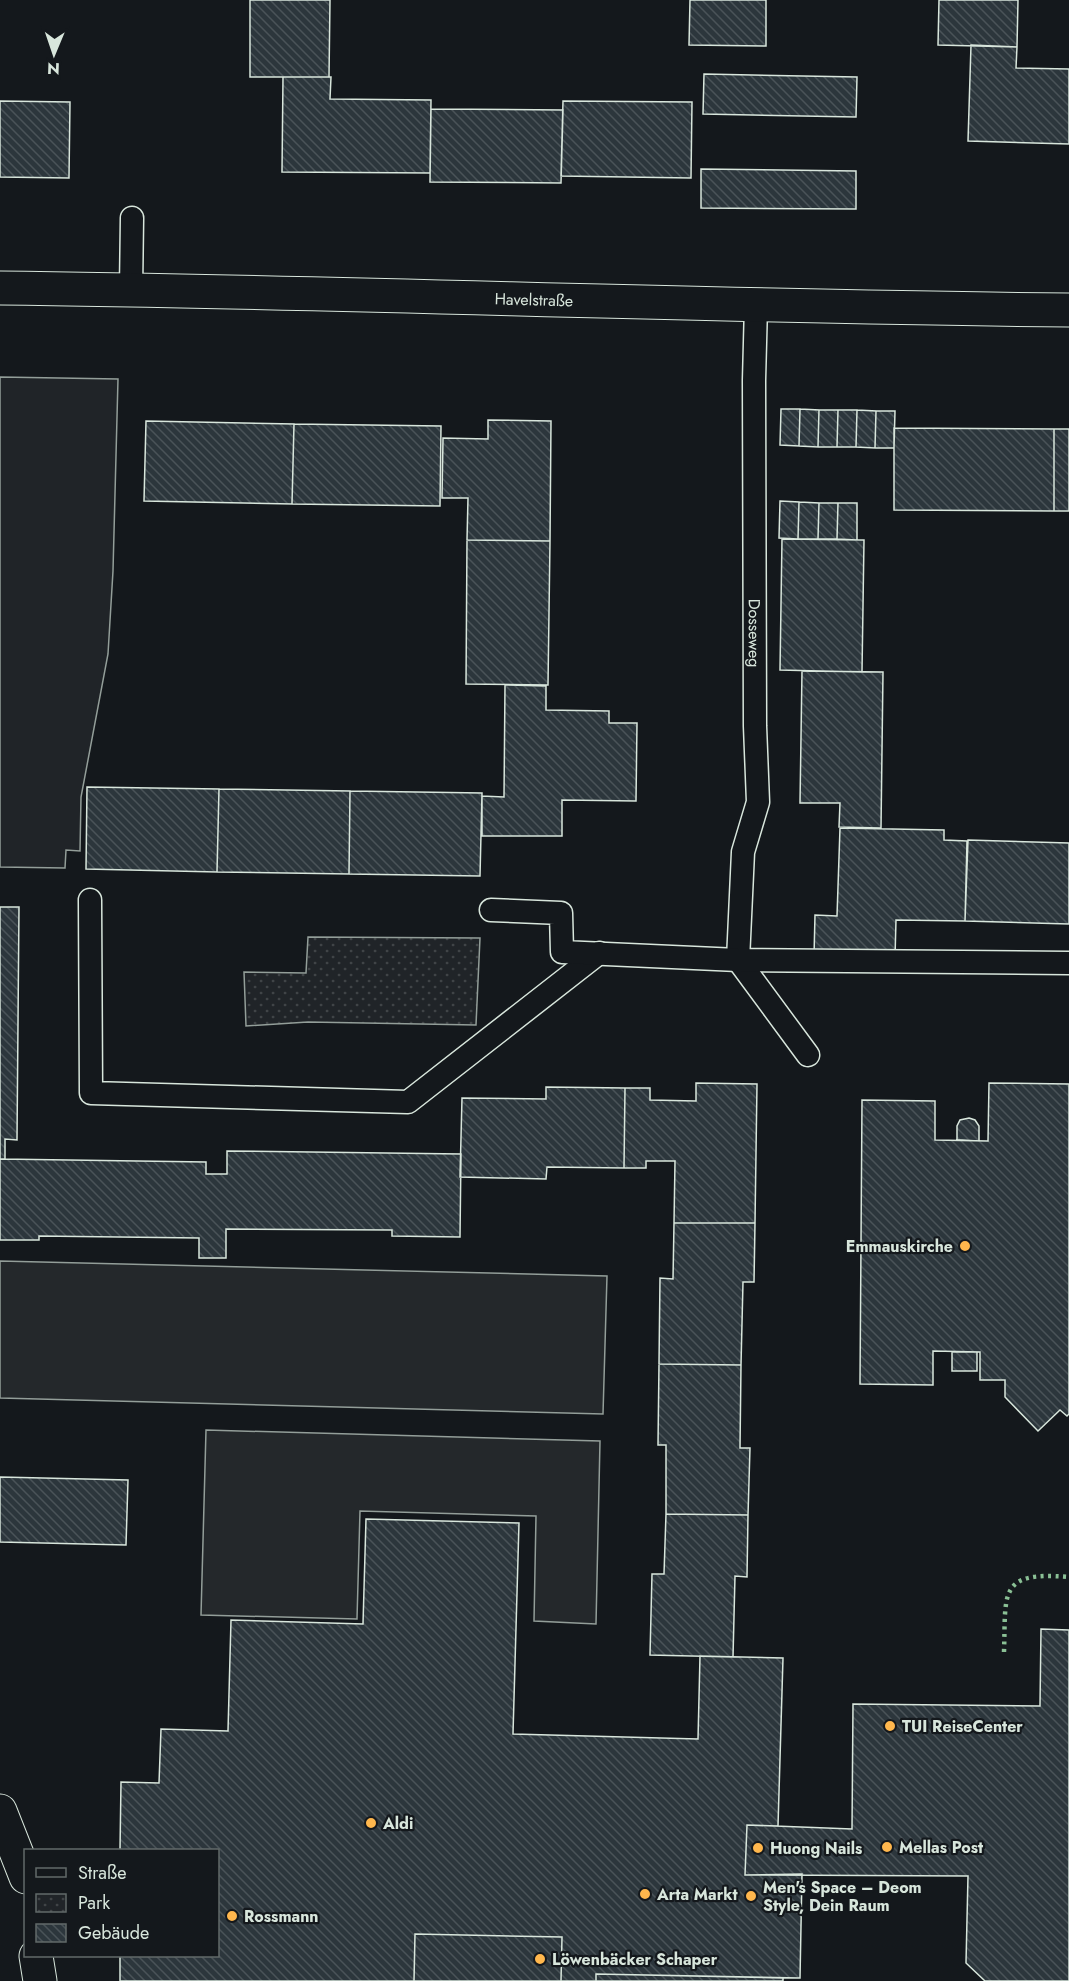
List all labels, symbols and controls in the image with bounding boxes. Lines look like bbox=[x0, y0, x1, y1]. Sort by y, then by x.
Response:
north arrow bbox=[24, 24, 84, 84]
text: N bbox=[47, 57, 60, 80]
street label: Havelstraße bbox=[494, 287, 573, 312]
street label: Dosseweg bbox=[743, 599, 766, 667]
place label: Emmauskirche bbox=[846, 1235, 953, 1258]
marker: Emmauskirche bbox=[958, 1239, 972, 1253]
place label: TUI ReiseCenter bbox=[902, 1715, 1023, 1738]
marker: TUI ReiseCenter bbox=[883, 1719, 897, 1733]
place label: Aldi bbox=[382, 1812, 413, 1835]
marker: Aldi bbox=[364, 1816, 378, 1830]
place label: Mellas Post bbox=[899, 1836, 984, 1859]
place label: Huong Nails bbox=[770, 1837, 862, 1860]
marker: Mellas Post bbox=[880, 1840, 894, 1854]
marker: Huong Nails bbox=[751, 1841, 765, 1855]
legend bbox=[24, 1849, 219, 1957]
text: Straße bbox=[78, 1860, 126, 1886]
place label: Men's Space – Deom Style, Dein Raum bbox=[763, 1876, 922, 1917]
place label: Arta Markt bbox=[656, 1883, 739, 1906]
marker: Arta Markt bbox=[638, 1887, 652, 1901]
marker: Men's Space – Deom Style, Dein Raum bbox=[744, 1889, 758, 1903]
text: Park bbox=[78, 1890, 110, 1916]
place label: Rossmann bbox=[244, 1905, 319, 1928]
marker: Rossmann bbox=[225, 1909, 239, 1923]
text: Gebäude bbox=[78, 1920, 149, 1946]
place label: Löwenbäcker Schaper bbox=[552, 1948, 718, 1971]
marker: Löwenbäcker Schaper bbox=[533, 1952, 547, 1966]

